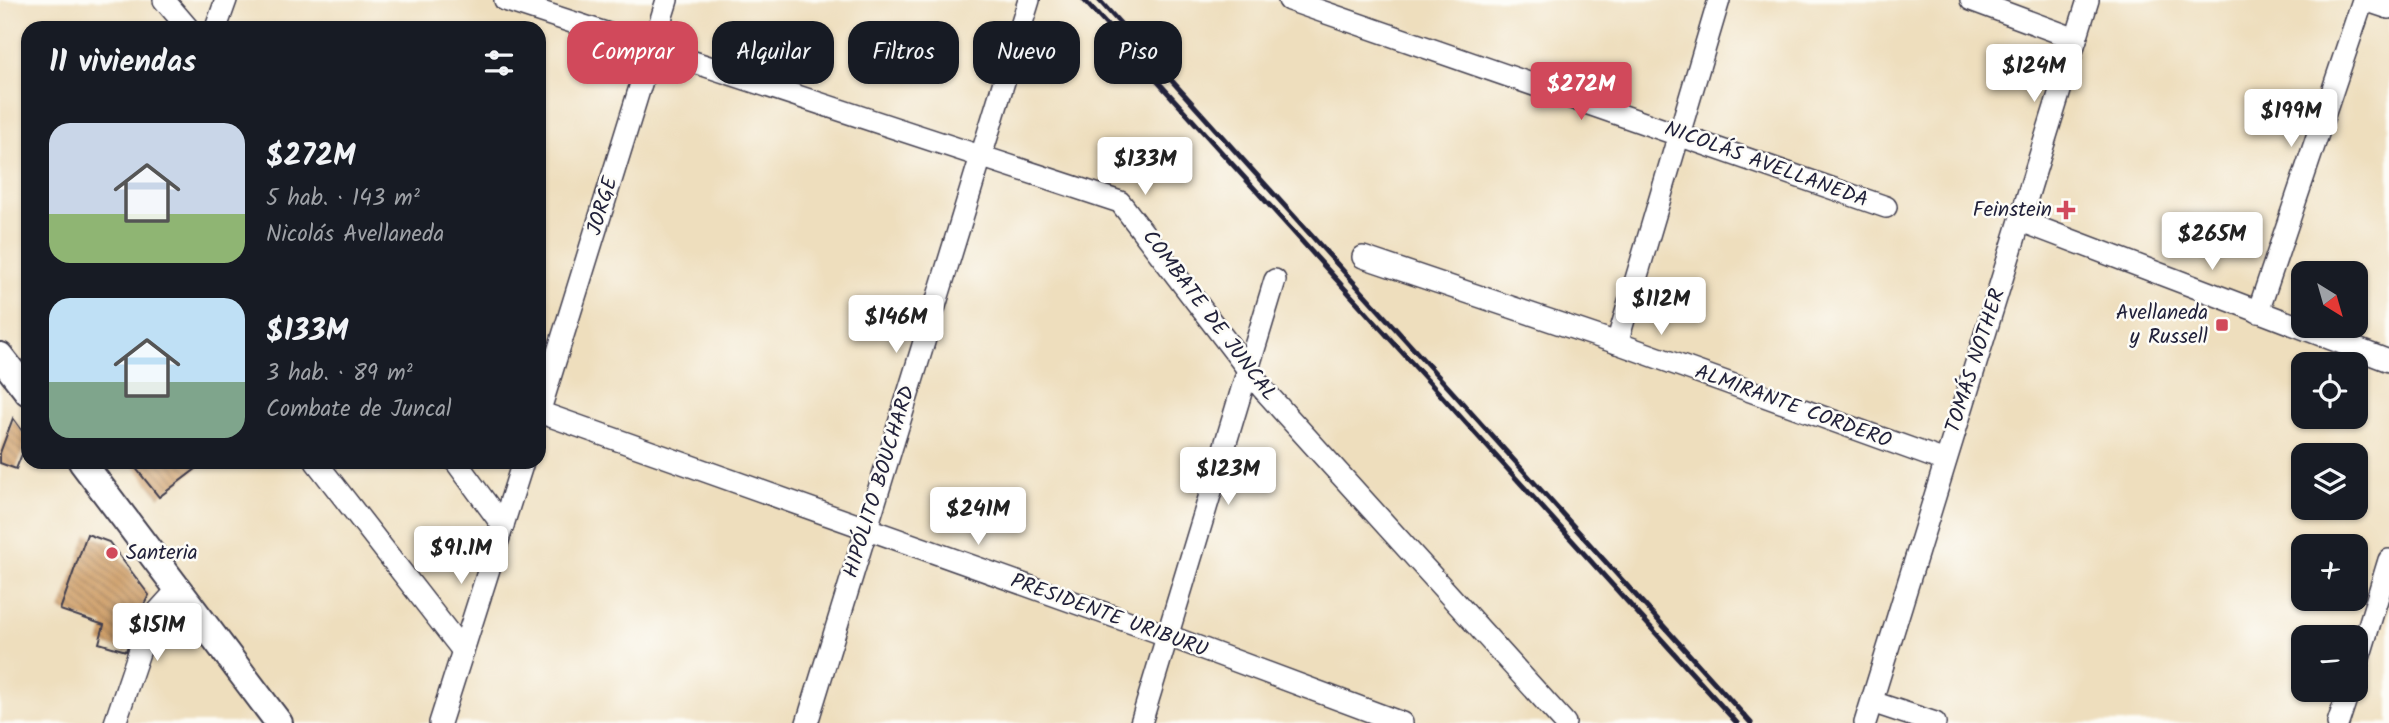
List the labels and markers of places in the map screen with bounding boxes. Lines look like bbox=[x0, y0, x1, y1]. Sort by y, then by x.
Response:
pin: $124M bbox=[1985, 44, 2083, 104]
pin: $272M bbox=[1532, 62, 1630, 122]
pin: $199M bbox=[2242, 90, 2340, 149]
pin: $133M bbox=[1096, 138, 1194, 197]
place label: Feinstein bbox=[1973, 194, 2052, 227]
marker: Feinstein bbox=[2058, 202, 2074, 218]
pin: $265M bbox=[2163, 212, 2261, 272]
pin: $112M bbox=[1612, 278, 1710, 337]
pin: $146M bbox=[847, 296, 945, 355]
place label: Avellaneda y Russell bbox=[2116, 297, 2208, 354]
marker: Avellaneda y Russell bbox=[2214, 317, 2230, 333]
pin: $123M bbox=[1179, 448, 1277, 507]
pin: $241M bbox=[929, 488, 1027, 547]
pin: $91.1M bbox=[404, 526, 518, 586]
place label: Santeria bbox=[126, 537, 198, 570]
marker: Santeria bbox=[104, 545, 120, 561]
pin: $151M bbox=[108, 604, 206, 663]

